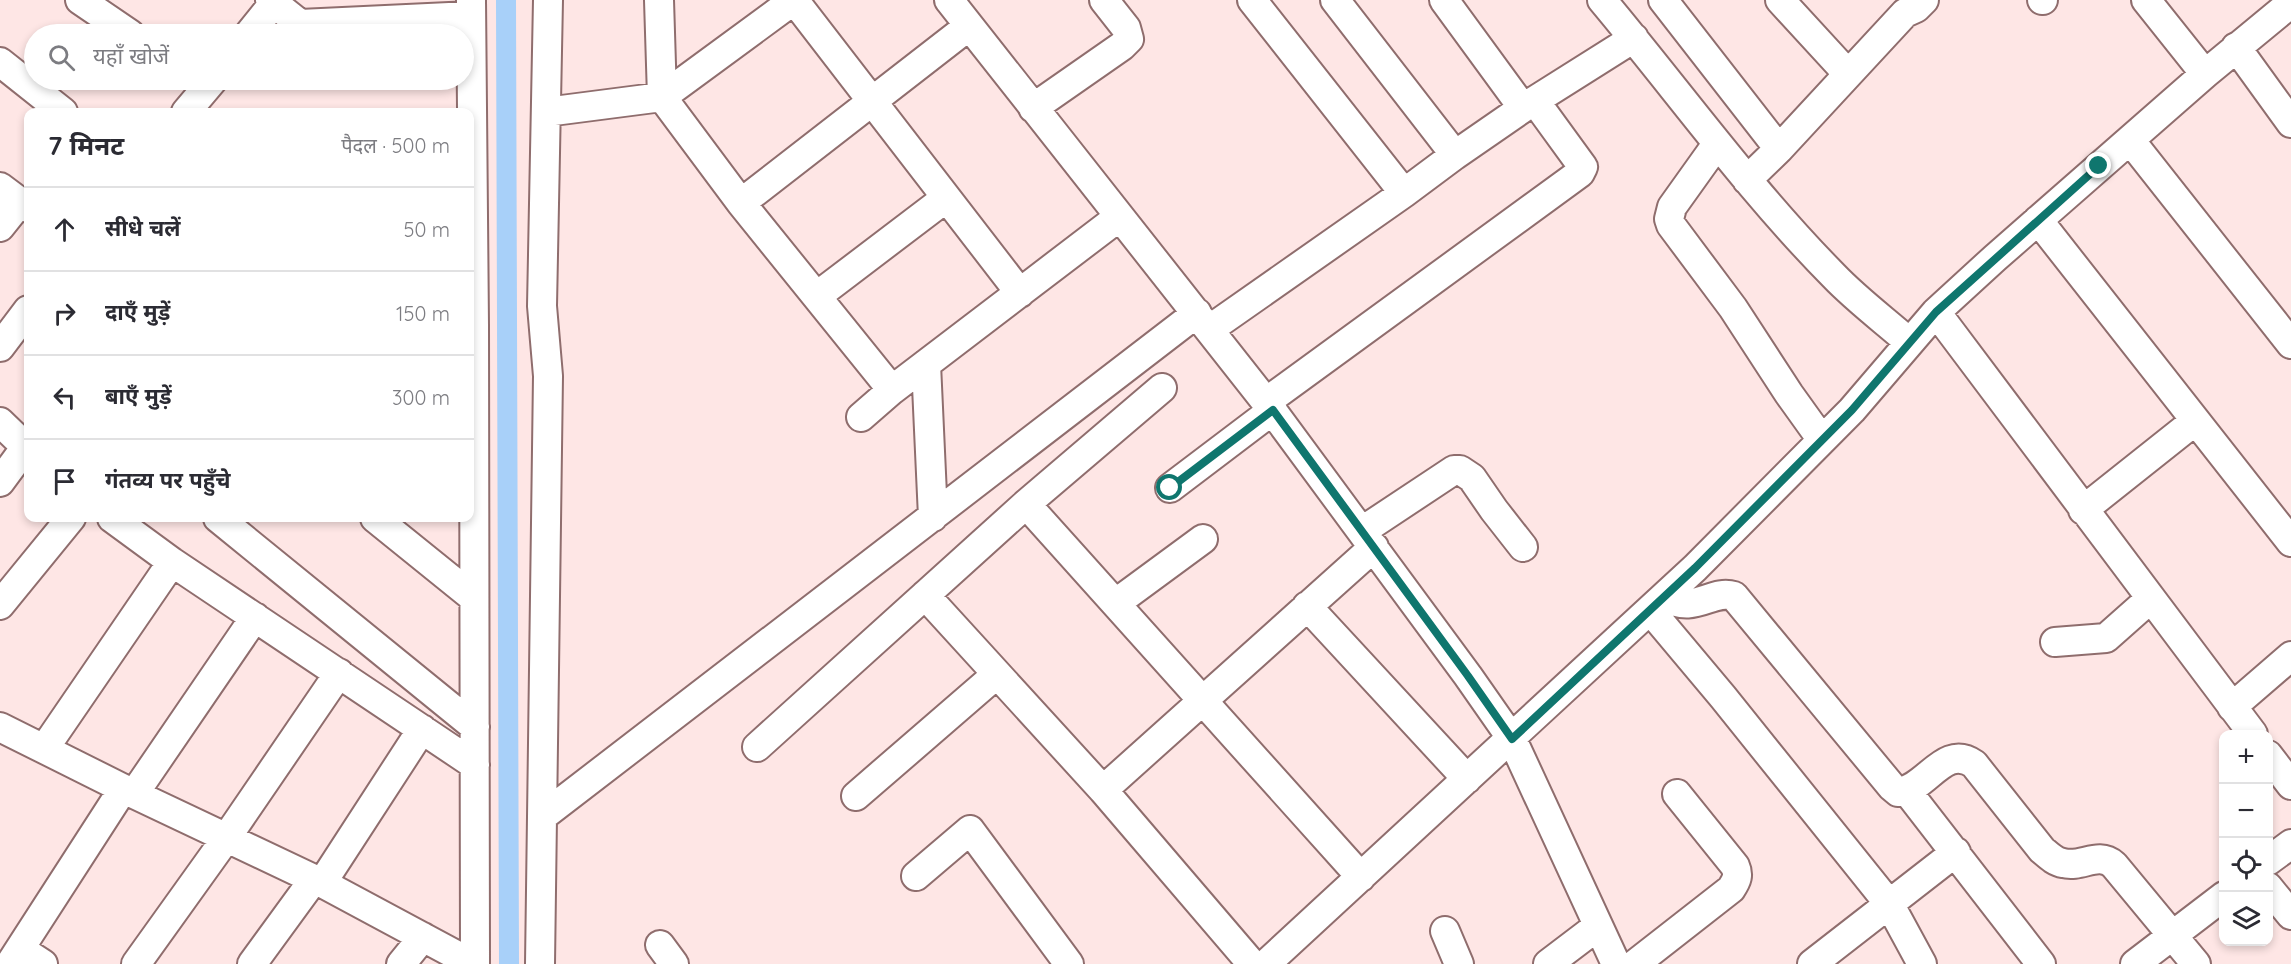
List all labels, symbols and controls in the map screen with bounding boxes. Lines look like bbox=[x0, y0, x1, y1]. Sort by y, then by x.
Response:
search box bbox=[24, 24, 474, 90]
icon: search bbox=[45, 41, 78, 74]
text: यहाँ खोजें bbox=[93, 42, 169, 70]
text: 7 मिनट bbox=[48, 129, 124, 162]
text: पैदल · 500 m bbox=[341, 133, 450, 158]
route end bbox=[2085, 152, 2111, 178]
icon: ahead bbox=[48, 213, 81, 246]
text: सीधे चलें bbox=[105, 214, 181, 242]
text: 50 m bbox=[404, 217, 450, 242]
icon: right bbox=[48, 297, 81, 330]
text: दाएँ मुड़ें bbox=[105, 298, 170, 326]
text: 150 m bbox=[396, 301, 450, 326]
icon: left bbox=[48, 381, 81, 414]
text: बाएँ मुड़ें bbox=[105, 382, 171, 410]
text: 300 m bbox=[392, 385, 450, 410]
icon: arrive bbox=[48, 465, 81, 498]
text: गंतव्य पर पहुँचे bbox=[105, 466, 230, 494]
route start bbox=[1156, 474, 1182, 500]
map controls bbox=[2219, 730, 2273, 946]
button: + bbox=[2219, 730, 2273, 784]
button: − bbox=[2219, 784, 2273, 838]
button: locate bbox=[2219, 838, 2273, 892]
button: layers bbox=[2219, 892, 2273, 946]

